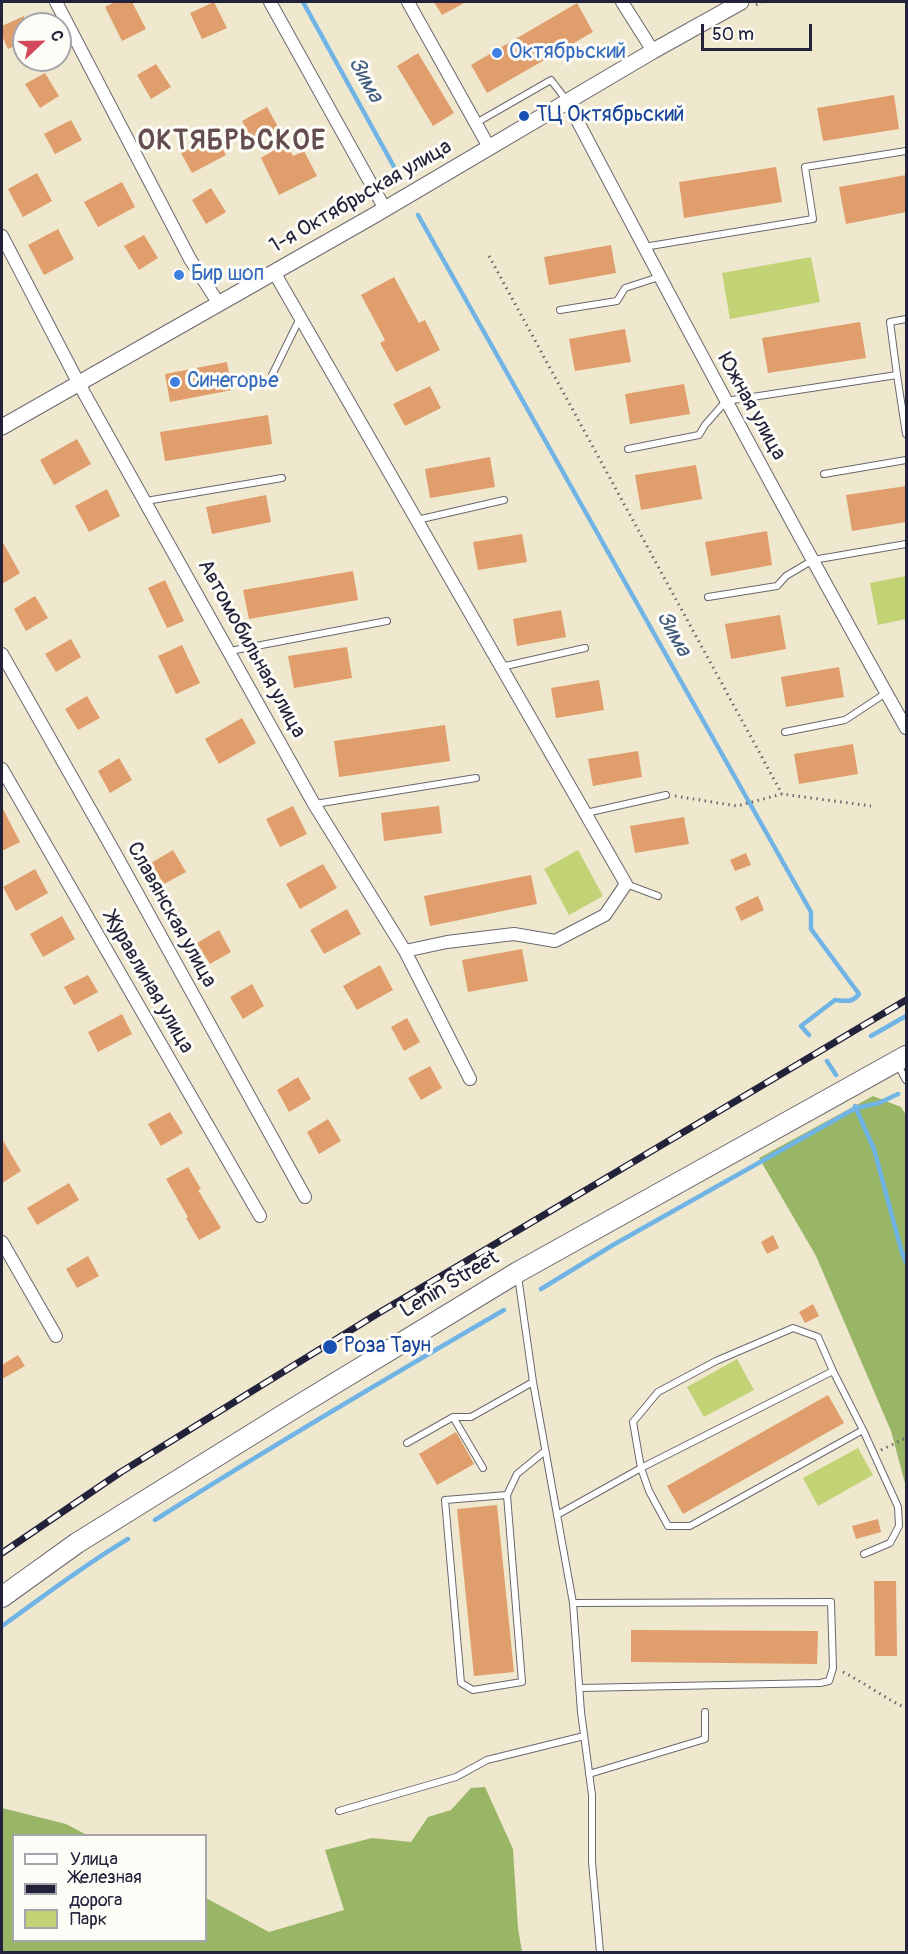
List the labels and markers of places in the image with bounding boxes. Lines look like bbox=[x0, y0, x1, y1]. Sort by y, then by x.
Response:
place label: Октябрьский bbox=[509, 40, 626, 66]
marker: Октябрьский bbox=[490, 46, 504, 60]
place label: ТЦ Октябрьский bbox=[536, 103, 684, 129]
marker: ТЦ Октябрьский bbox=[517, 109, 531, 123]
place label: Бир шоп bbox=[191, 262, 264, 288]
marker: Бир шоп bbox=[172, 268, 186, 282]
place label: Синегорье bbox=[187, 369, 278, 395]
marker: Синегорье bbox=[168, 375, 182, 389]
place label: Роза Таун bbox=[344, 1334, 431, 1360]
marker: Роза Таун bbox=[321, 1338, 339, 1356]

